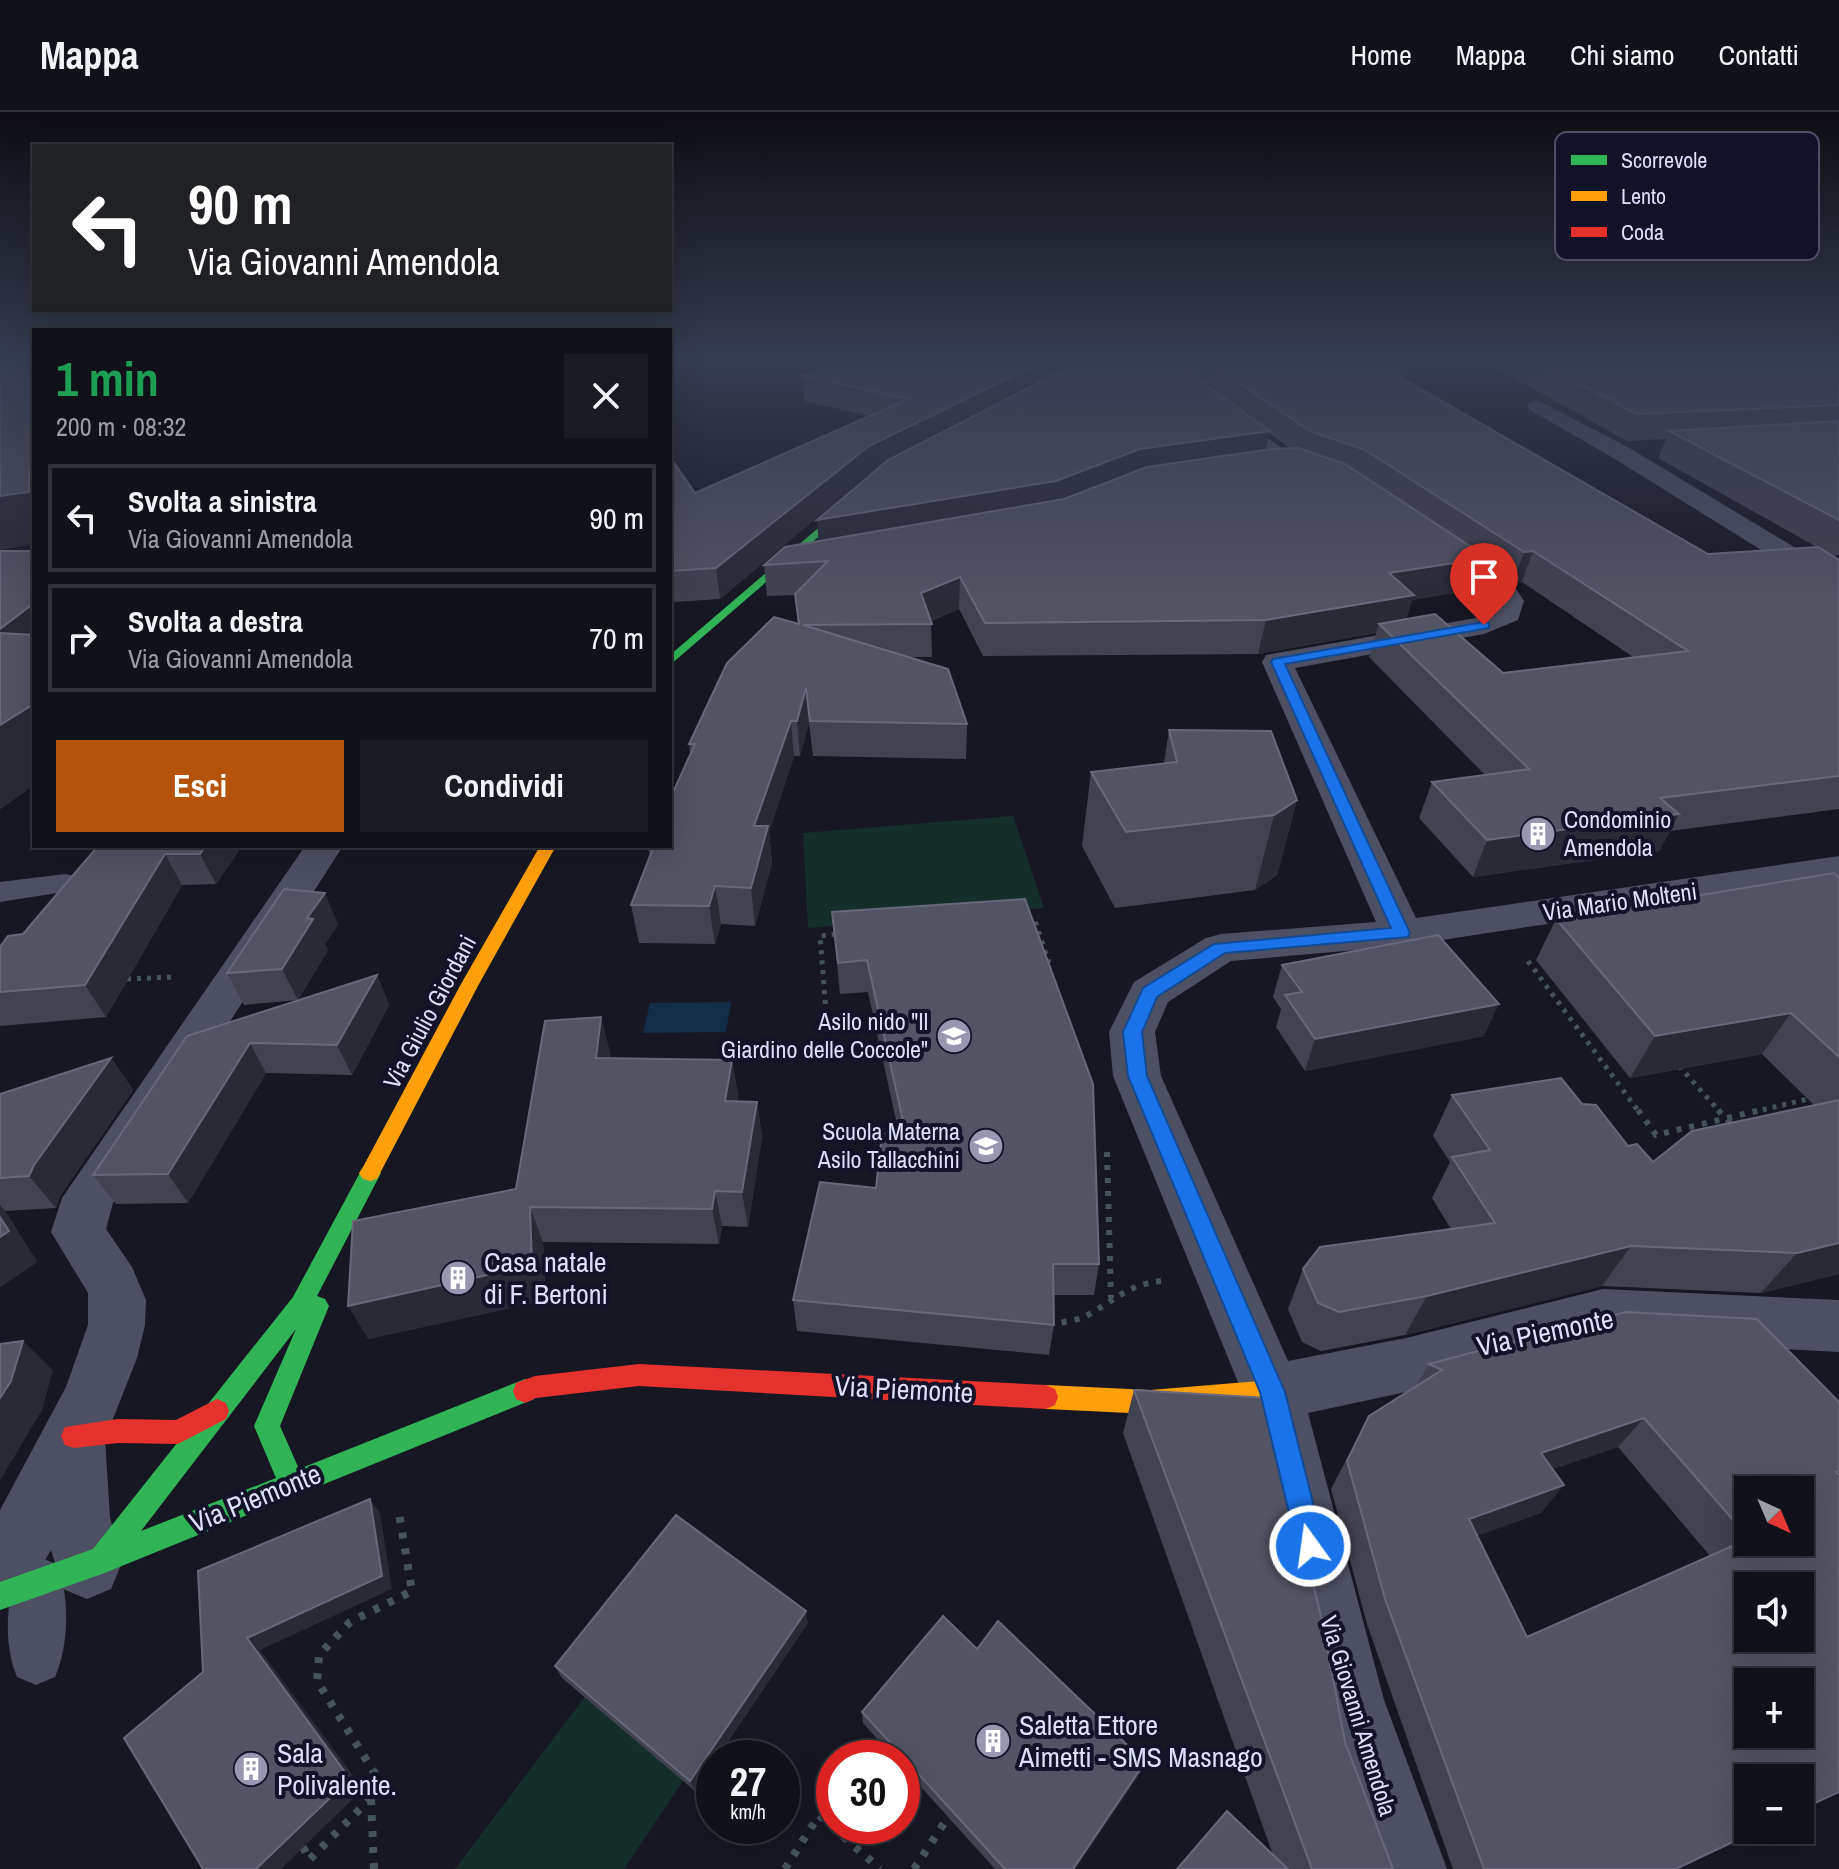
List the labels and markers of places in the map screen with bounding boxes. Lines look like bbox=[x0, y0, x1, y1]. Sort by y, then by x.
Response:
pin bbox=[1450, 543, 1518, 625]
place label: Condominio Amendola bbox=[1563, 803, 1671, 863]
building icon: Condominio Amendola bbox=[1519, 815, 1557, 853]
place label: Asilo nido "Il Giardino delle Coccole" bbox=[721, 1005, 928, 1065]
school or university icon: Asilo nido "Il Giardino delle Coccole" bbox=[935, 1017, 973, 1055]
place label: Scuola Materna Asilo Tallacchini bbox=[817, 1115, 960, 1175]
school or university icon: Scuola Materna Asilo Tallacchini bbox=[967, 1127, 1005, 1165]
place label: Casa natale di F. Bertoni bbox=[484, 1243, 608, 1313]
building icon: Casa natale di F. Bertoni bbox=[439, 1259, 477, 1297]
place label: Saletta Ettore Aimetti - SMS Masnago bbox=[1018, 1706, 1263, 1776]
building icon: Saletta Ettore Aimetti - SMS Masnago bbox=[974, 1722, 1012, 1760]
place label: Sala Polivalente. bbox=[277, 1734, 397, 1804]
building icon: Sala Polivalente. bbox=[232, 1750, 270, 1788]

